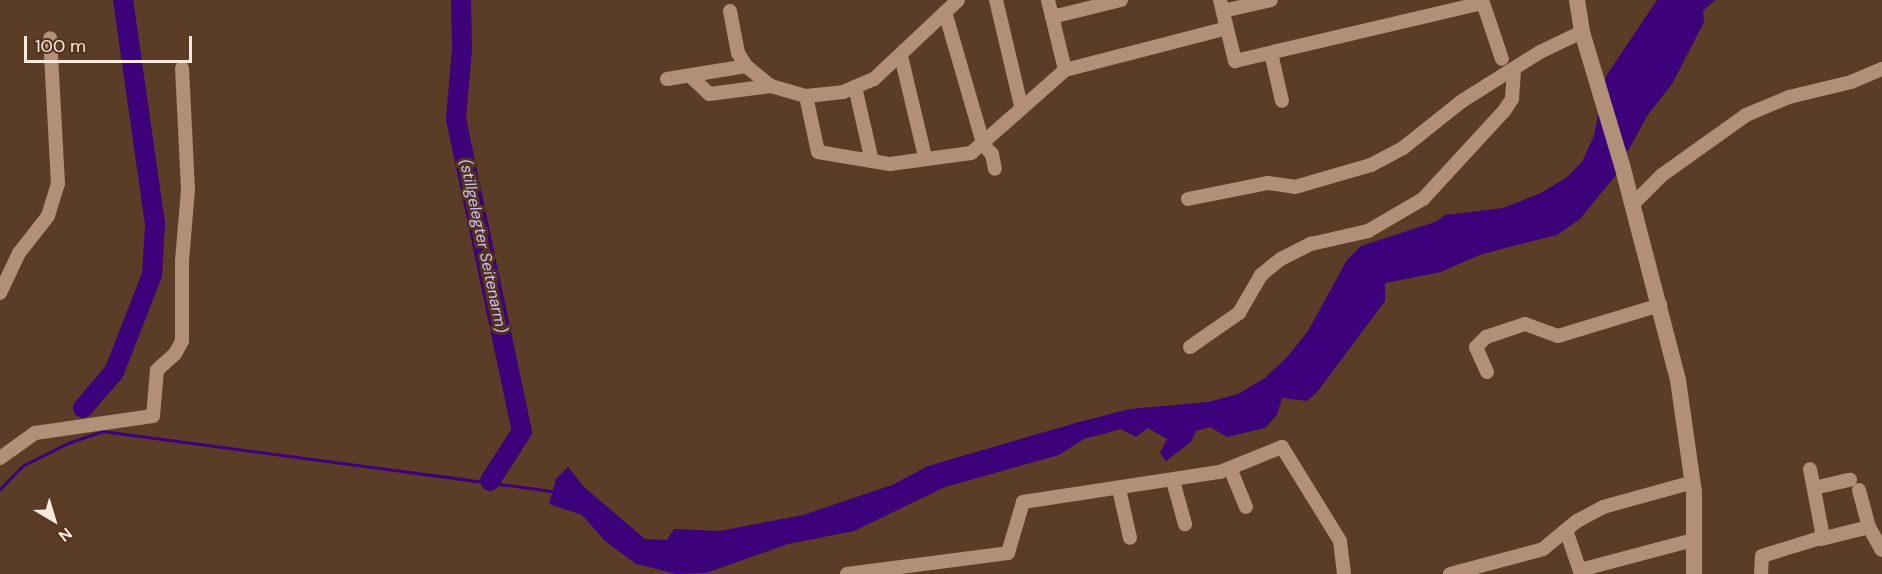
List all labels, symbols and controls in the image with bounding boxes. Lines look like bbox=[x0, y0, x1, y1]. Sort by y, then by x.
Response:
scale bar bbox=[27, 24, 195, 62]
text: 100 m bbox=[35, 34, 86, 58]
water label: (stillgelegter Seitenarm) bbox=[455, 157, 511, 335]
north arrow bbox=[24, 490, 84, 550]
text: N bbox=[54, 523, 76, 546]

